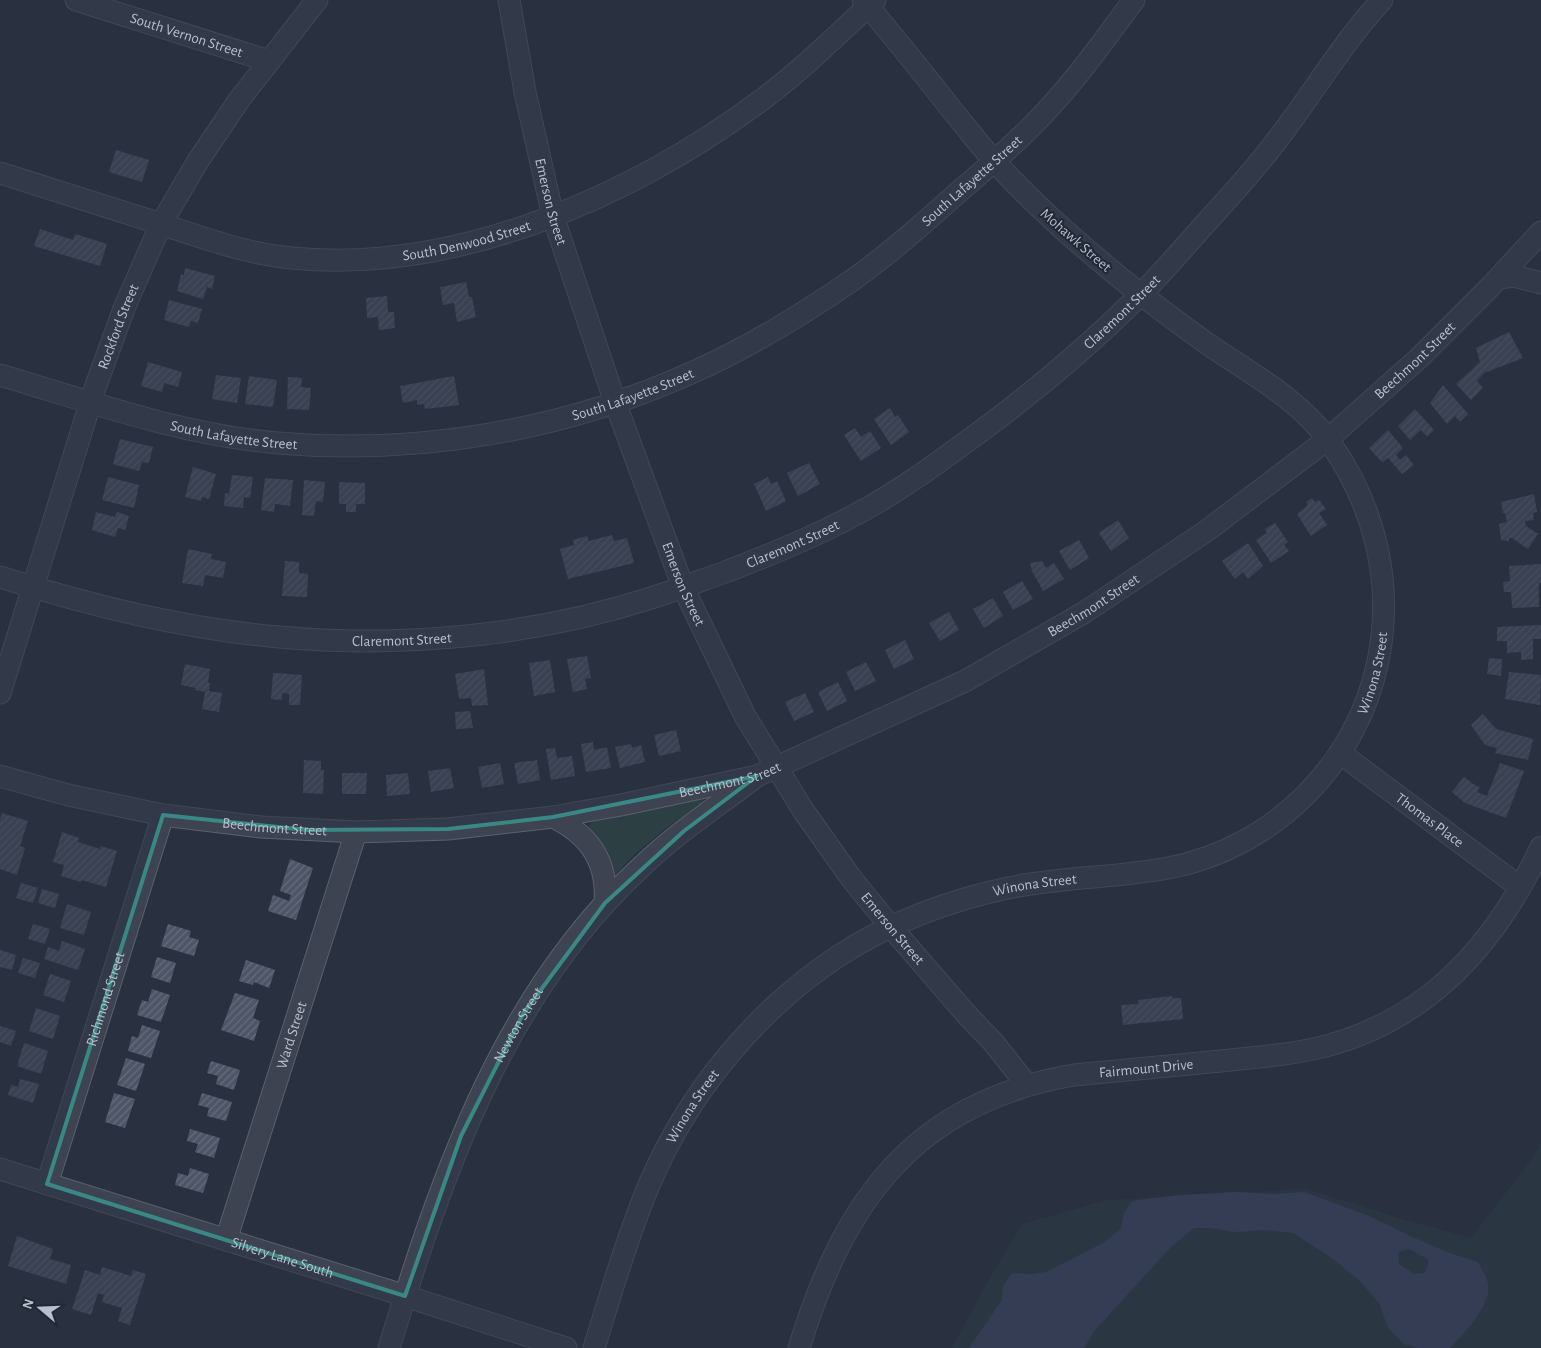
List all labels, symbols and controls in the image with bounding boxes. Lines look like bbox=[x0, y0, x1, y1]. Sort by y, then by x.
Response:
street label: South Vernon Street bbox=[128, 11, 245, 60]
street label: South Lafayette Street bbox=[919, 133, 1025, 229]
street label: Emerson Street bbox=[532, 157, 569, 247]
street label: Mohawk Street bbox=[1037, 206, 1114, 275]
street label: South Denwood Street bbox=[402, 218, 533, 264]
street label: Claremont Street bbox=[1081, 272, 1163, 352]
street label: Rockford Street bbox=[96, 282, 142, 371]
street label: Beechmont Street bbox=[1372, 319, 1459, 402]
street label: South Lafayette Street bbox=[570, 366, 696, 423]
street label: South Lafayette Street bbox=[169, 418, 298, 452]
street label: Claremont Street bbox=[744, 517, 842, 571]
street label: Emerson Street bbox=[659, 540, 708, 628]
street label: Beechmont Street bbox=[1045, 571, 1142, 640]
street label: Claremont Street bbox=[352, 630, 453, 649]
street label: Winona Street bbox=[1355, 631, 1390, 717]
street label: Beechmont Street bbox=[677, 759, 783, 800]
street label: Thomas Place bbox=[1393, 790, 1466, 850]
street label: Beechmont Street bbox=[221, 815, 327, 838]
street label: Winona Street bbox=[991, 872, 1077, 899]
street label: Emerson Street bbox=[858, 890, 927, 968]
street label: Richmond Street bbox=[84, 950, 128, 1048]
street label: Newton Street bbox=[491, 984, 546, 1065]
street label: Ward Street bbox=[274, 1000, 310, 1071]
street label: Fairmount Drive bbox=[1098, 1057, 1194, 1080]
street label: Winona Street bbox=[663, 1067, 722, 1146]
street label: Silvery Lane South bbox=[230, 1235, 335, 1281]
north arrow bbox=[15, 1283, 65, 1333]
text: N bbox=[20, 1297, 37, 1311]

